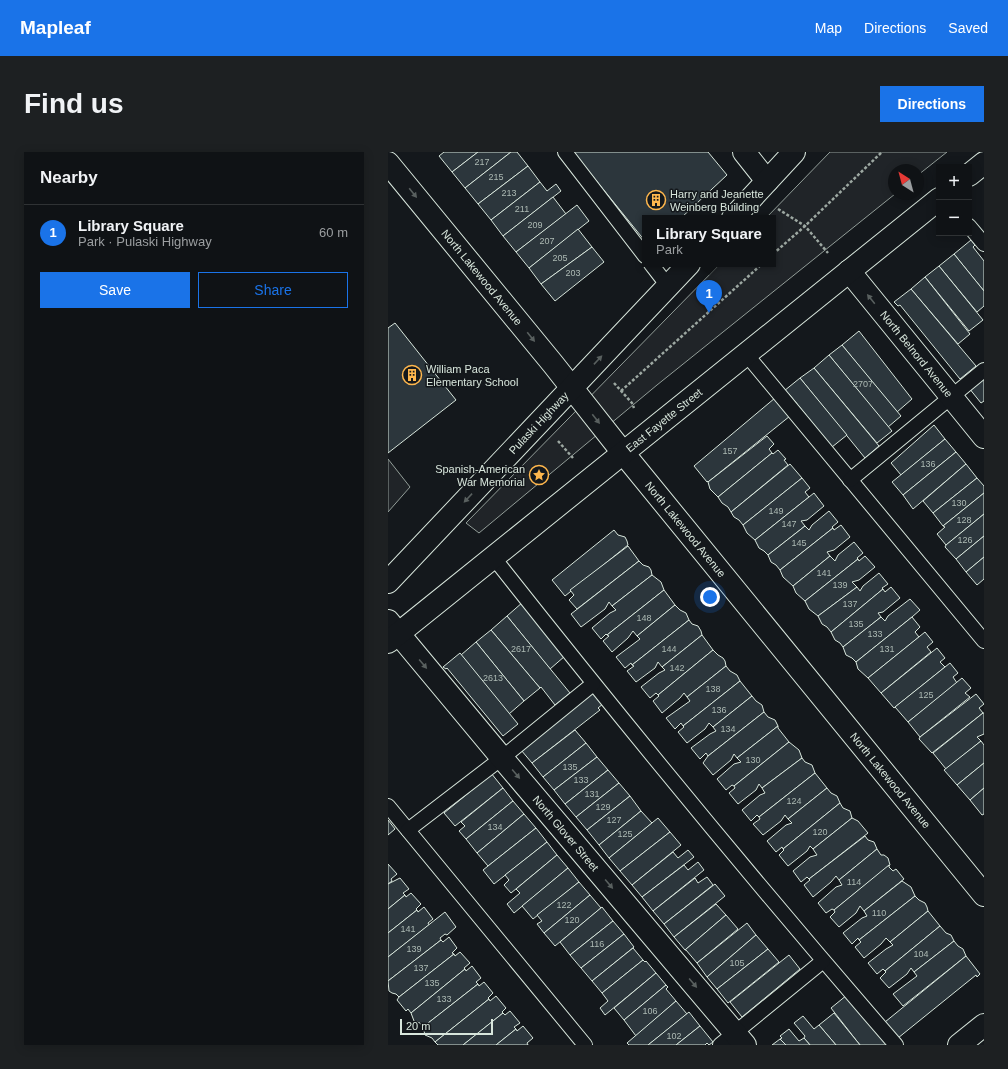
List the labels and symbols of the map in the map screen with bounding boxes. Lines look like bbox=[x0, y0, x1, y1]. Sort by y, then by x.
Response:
house number: 217 bbox=[474, 157, 490, 167]
north arrow bbox=[888, 164, 924, 200]
house number: 215 bbox=[488, 172, 504, 182]
one-way arrow bbox=[408, 188, 417, 199]
house number: 213 bbox=[501, 188, 517, 198]
place label: Harry and Jeanette Weinberg Building bbox=[670, 188, 764, 213]
building icon: Harry and Jeanette Weinberg Building bbox=[645, 189, 667, 211]
house number: 211 bbox=[515, 204, 529, 214]
house number: 209 bbox=[527, 220, 543, 230]
street label: North Lakewood Avenue bbox=[439, 227, 525, 327]
house number: 207 bbox=[539, 236, 555, 246]
house number: 205 bbox=[552, 253, 568, 263]
house number: 203 bbox=[565, 268, 581, 278]
pin: 1 bbox=[696, 280, 722, 313]
one-way arrow bbox=[866, 293, 875, 304]
street label: North Belnord Avenue bbox=[878, 309, 955, 400]
one-way arrow bbox=[526, 331, 535, 342]
one-way arrow bbox=[593, 355, 603, 365]
place label: William Paca Elementary School bbox=[426, 363, 518, 388]
building icon: William Paca Elementary School bbox=[401, 364, 423, 386]
house number: 2707 bbox=[853, 379, 873, 389]
street label: East Fayette Street bbox=[623, 386, 704, 454]
street label: Pulaski Highway bbox=[506, 389, 571, 456]
one-way arrow bbox=[592, 413, 600, 424]
house number: 157 bbox=[722, 446, 738, 456]
house number: 136 bbox=[920, 459, 936, 469]
place label: Spanish-American War Memorial bbox=[435, 463, 525, 488]
place icon: Spanish-American War Memorial bbox=[528, 464, 550, 486]
street label: North Lakewood Avenue bbox=[643, 479, 728, 580]
one-way arrow bbox=[463, 493, 473, 503]
house number: 130 bbox=[951, 498, 967, 508]
house number: 149 bbox=[768, 506, 784, 516]
house number: 128 bbox=[956, 515, 972, 525]
house number: 147 bbox=[781, 519, 797, 529]
house number: 126 bbox=[957, 535, 973, 545]
house number: 145 bbox=[791, 538, 807, 548]
house number: 141 bbox=[816, 568, 832, 578]
house number: 139 bbox=[832, 580, 848, 590]
your location bbox=[700, 587, 720, 607]
house number: 137 bbox=[842, 599, 858, 609]
house number: 148 bbox=[636, 613, 652, 623]
house number: 135 bbox=[848, 619, 864, 629]
house number: 133 bbox=[867, 629, 883, 639]
house number: 2617 bbox=[511, 644, 531, 654]
house number: 144 bbox=[661, 644, 677, 654]
house number: 131 bbox=[879, 644, 895, 654]
one-way arrow bbox=[419, 659, 428, 669]
house number: 142 bbox=[669, 663, 685, 673]
house number: 2613 bbox=[483, 673, 503, 683]
house number: 138 bbox=[705, 684, 721, 694]
house number: 125 bbox=[918, 690, 934, 700]
house number: 136 bbox=[711, 705, 727, 715]
house number: 134 bbox=[720, 724, 736, 734]
street label: North Lakewood Avenue bbox=[848, 730, 933, 831]
house number: 130 bbox=[745, 755, 761, 765]
house number: 135 bbox=[562, 762, 578, 772]
one-way arrow bbox=[511, 769, 520, 780]
house number: 133 bbox=[573, 775, 589, 785]
house number: 131 bbox=[584, 789, 600, 799]
street label: North Glover Street bbox=[531, 793, 601, 873]
house number: 124 bbox=[786, 796, 802, 806]
house number: 129 bbox=[595, 802, 611, 812]
house number: 127 bbox=[606, 815, 622, 825]
house number: 134 bbox=[487, 822, 503, 832]
house number: 120 bbox=[812, 827, 828, 837]
house number: 125 bbox=[617, 829, 633, 839]
house number: 114 bbox=[847, 877, 861, 887]
one-way arrow bbox=[604, 879, 613, 890]
house number: 122 bbox=[556, 900, 572, 910]
house number: 110 bbox=[872, 908, 886, 918]
house number: 120 bbox=[564, 915, 580, 925]
house number: 141 bbox=[400, 924, 416, 934]
house number: 116 bbox=[590, 939, 604, 949]
house number: 139 bbox=[406, 944, 422, 954]
house number: 104 bbox=[913, 949, 929, 959]
house number: 105 bbox=[729, 958, 745, 968]
house number: 137 bbox=[413, 963, 429, 973]
house number: 135 bbox=[424, 978, 440, 988]
one-way arrow bbox=[688, 978, 697, 989]
house number: 133 bbox=[436, 994, 452, 1004]
house number: 106 bbox=[642, 1006, 658, 1016]
scale bar bbox=[400, 1017, 493, 1036]
house number: 102 bbox=[666, 1031, 682, 1041]

